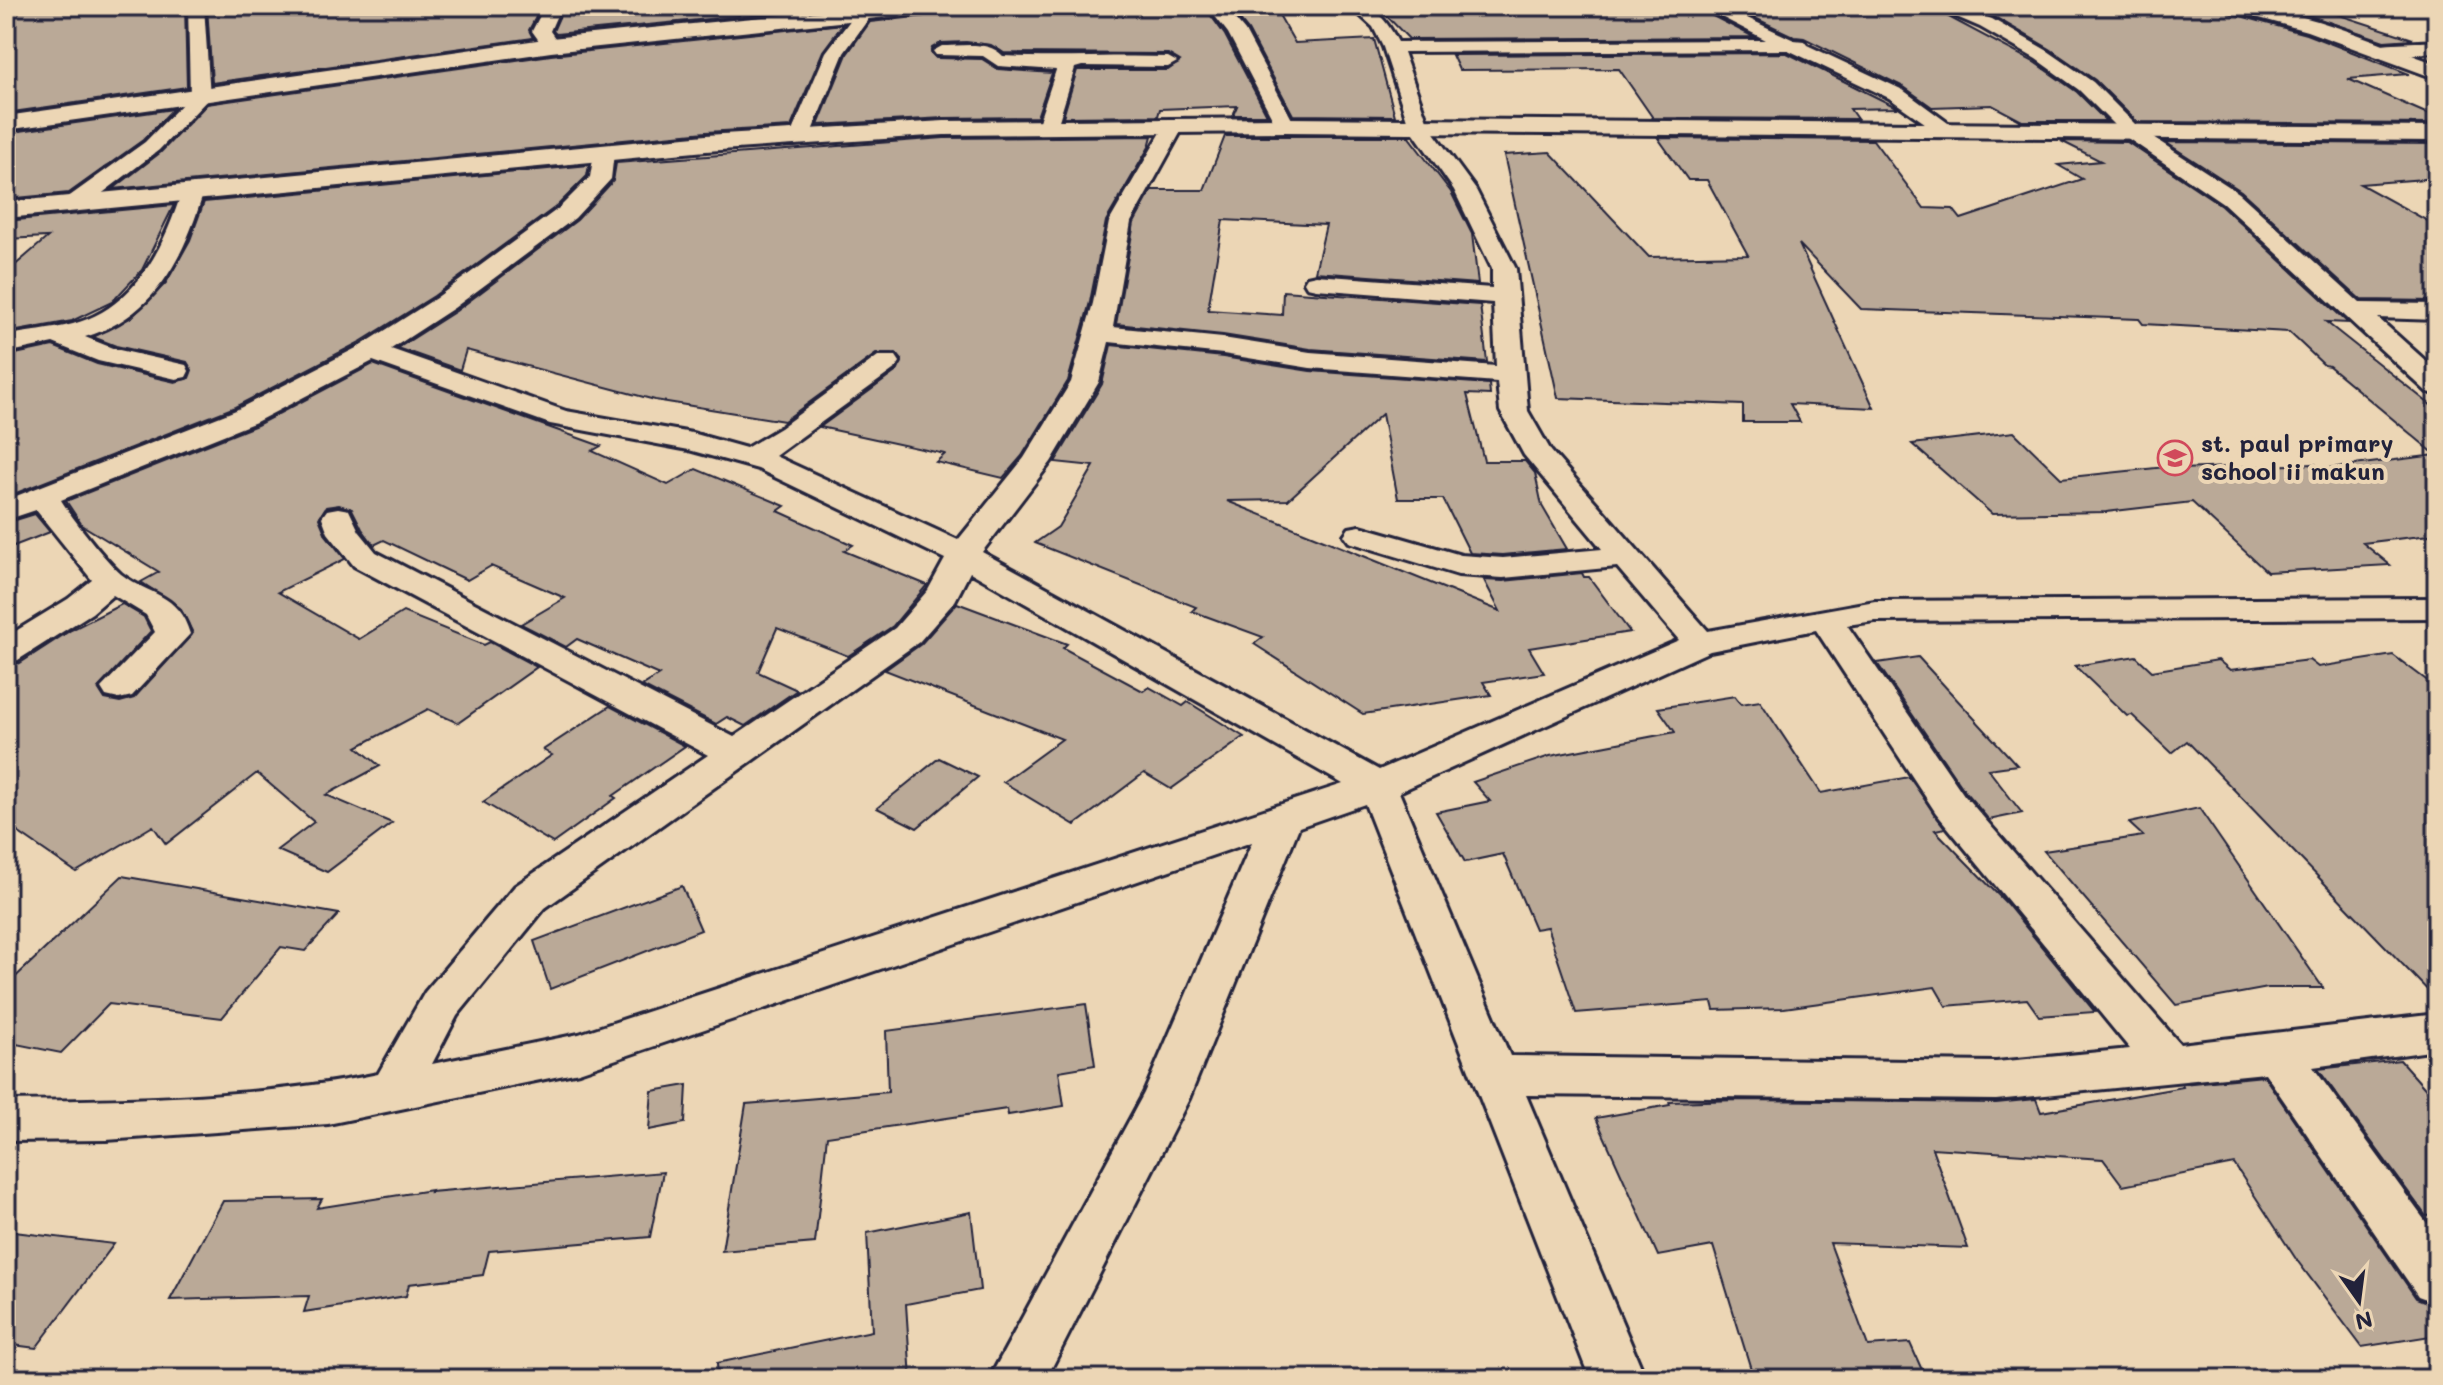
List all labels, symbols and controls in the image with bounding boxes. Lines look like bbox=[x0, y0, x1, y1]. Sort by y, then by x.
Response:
place label: st. paul primary school ii makun bbox=[2201, 427, 2394, 486]
school or university icon: st. paul primary school ii makun bbox=[2156, 439, 2194, 477]
north arrow bbox=[2319, 1261, 2399, 1341]
text: N bbox=[2352, 1305, 2376, 1337]

